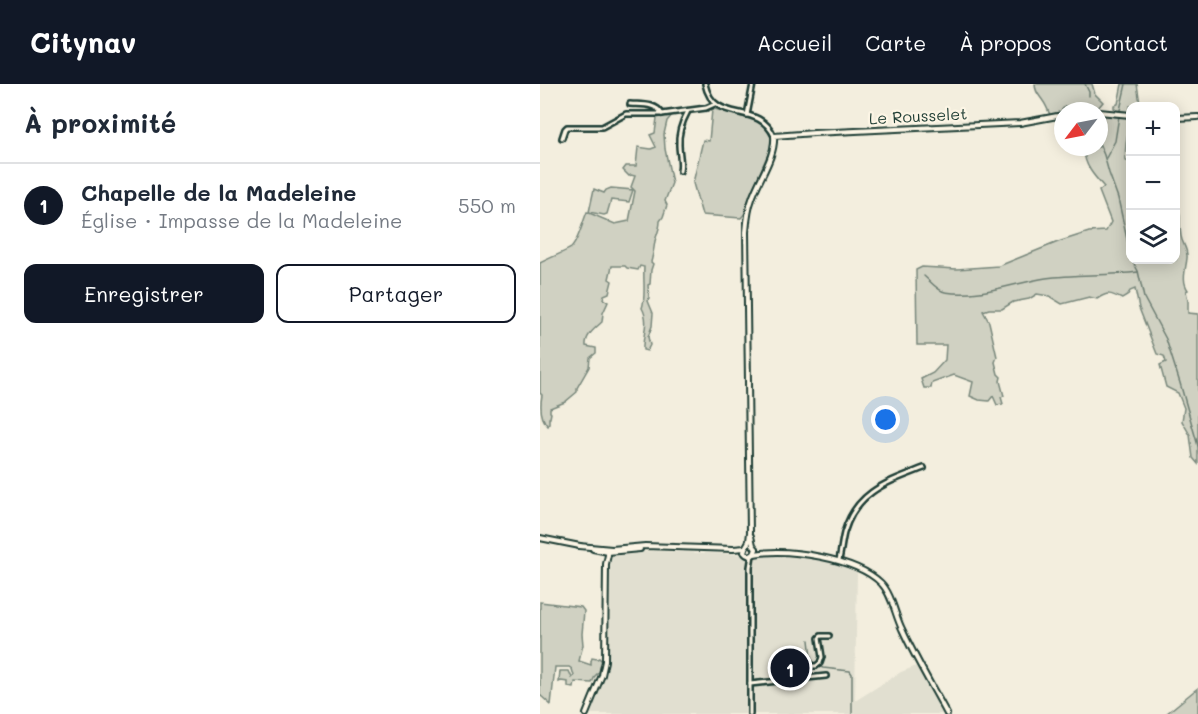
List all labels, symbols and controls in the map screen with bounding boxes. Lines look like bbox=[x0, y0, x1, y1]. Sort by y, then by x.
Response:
text: Citynav bbox=[30, 24, 136, 60]
text: Accueil bbox=[757, 29, 832, 56]
text: Carte bbox=[865, 29, 926, 56]
text: À propos bbox=[959, 29, 1052, 56]
text: Contact bbox=[1085, 29, 1168, 56]
street label: Le Rousselet bbox=[868, 102, 968, 129]
north arrow bbox=[1054, 102, 1108, 156]
map controls bbox=[1126, 102, 1180, 264]
button: + bbox=[1126, 102, 1180, 156]
text: À proximité bbox=[24, 106, 176, 140]
button: − bbox=[1126, 156, 1180, 210]
text: Chapelle de la Madeleine bbox=[81, 178, 356, 207]
text: 1 bbox=[39, 192, 48, 218]
text: 550 m bbox=[458, 192, 516, 218]
text: Église · Impasse de la Madeleine bbox=[81, 207, 402, 233]
button: layers bbox=[1126, 210, 1180, 264]
button: Enregistrer bbox=[24, 264, 264, 323]
button: Partager bbox=[276, 264, 516, 323]
your location bbox=[871, 405, 900, 434]
pin: 1 bbox=[770, 646, 810, 690]

